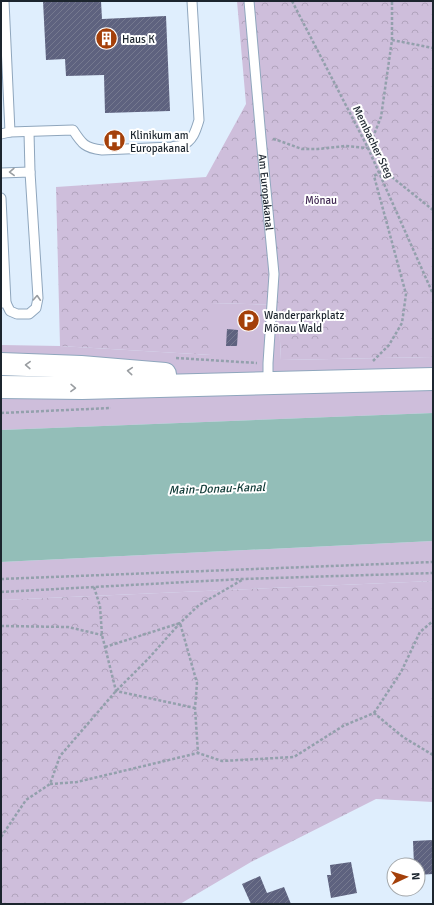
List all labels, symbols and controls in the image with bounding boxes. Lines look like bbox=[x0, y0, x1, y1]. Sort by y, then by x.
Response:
building icon: Haus K bbox=[93, 26, 119, 52]
place label: Haus K bbox=[122, 33, 155, 46]
street label: Membacher Steg bbox=[350, 104, 396, 180]
hospital icon: Klinikum am Europakanal bbox=[101, 128, 127, 154]
place label: Klinikum am Europakanal bbox=[130, 129, 189, 155]
street label: Am Europakanal bbox=[256, 153, 276, 231]
one-way arrow bbox=[9, 168, 15, 177]
park label: Mönau bbox=[305, 194, 337, 207]
one-way arrow bbox=[32, 295, 41, 301]
parking icon: Wanderparkplatz Mönau Wald bbox=[236, 308, 262, 334]
place label: Wanderparkplatz Mönau Wald bbox=[264, 309, 344, 335]
one-way arrow bbox=[25, 361, 31, 369]
one-way arrow bbox=[127, 366, 133, 375]
one-way arrow bbox=[70, 384, 76, 392]
water label: Main-Donau-Kanal bbox=[168, 480, 267, 498]
north arrow bbox=[386, 857, 426, 897]
text: N bbox=[409, 872, 422, 881]

